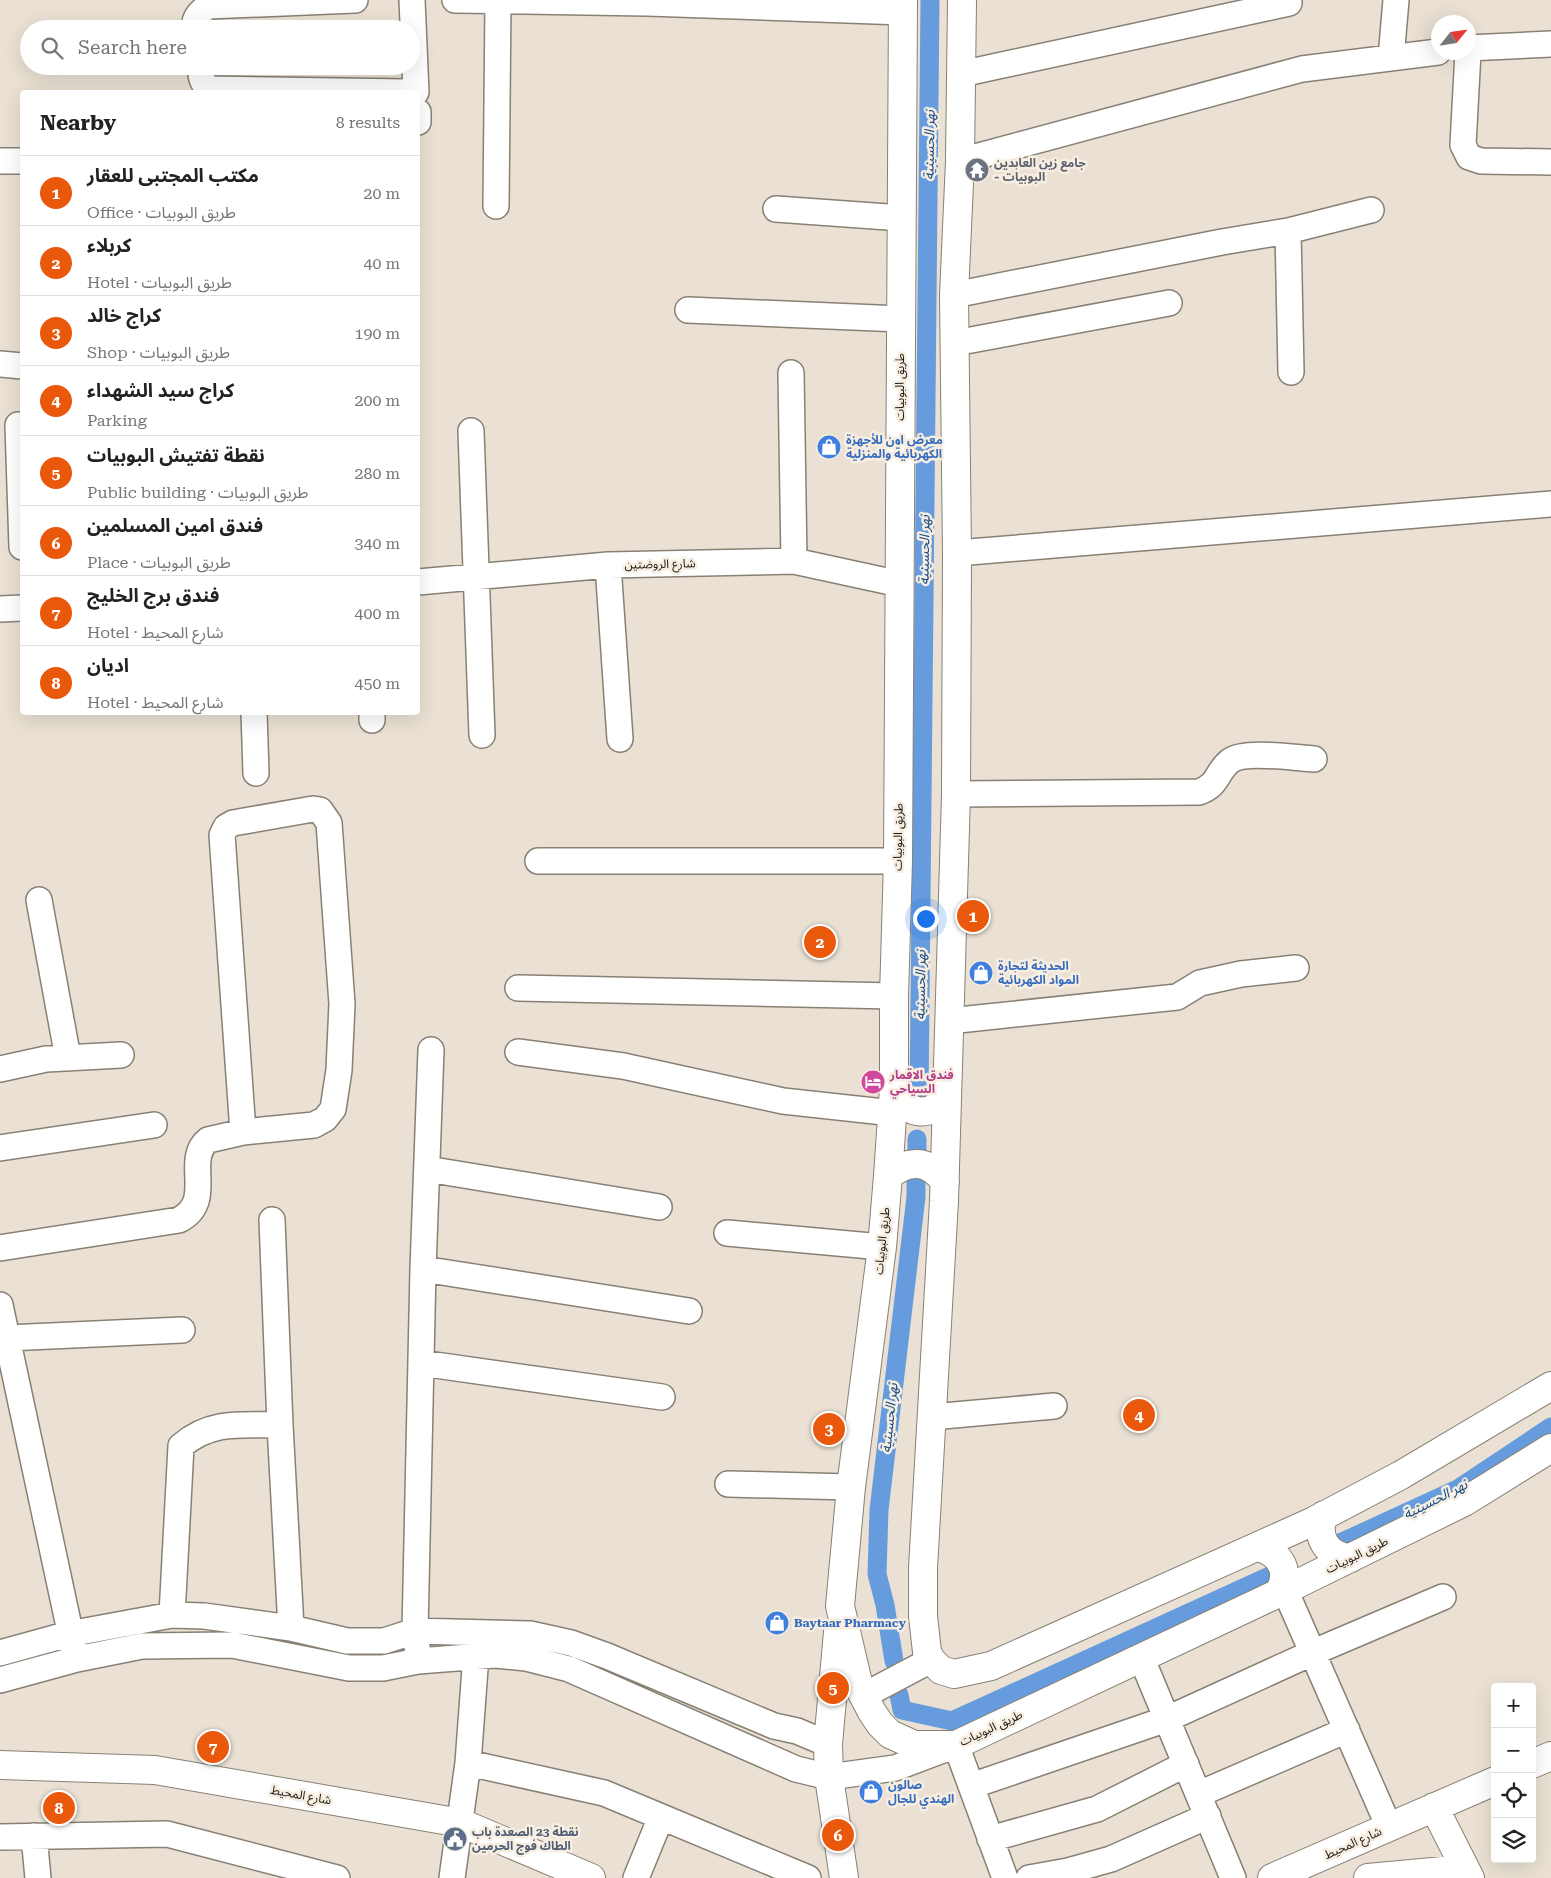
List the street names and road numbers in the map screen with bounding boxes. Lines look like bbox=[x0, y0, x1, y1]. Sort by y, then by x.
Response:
street label: طريق البوبيات bbox=[893, 353, 908, 421]
street label: شارع الروضتين bbox=[624, 556, 696, 574]
street label: طريق البوبيات bbox=[890, 803, 907, 871]
street label: طريق البوبيات bbox=[871, 1207, 893, 1276]
street label: طريق البوبيات bbox=[1323, 1534, 1391, 1577]
street label: طريق البوبيات bbox=[957, 1707, 1025, 1750]
street label: شارع المحيط bbox=[269, 1783, 332, 1809]
street label: شارع المحيط bbox=[1322, 1824, 1385, 1864]

